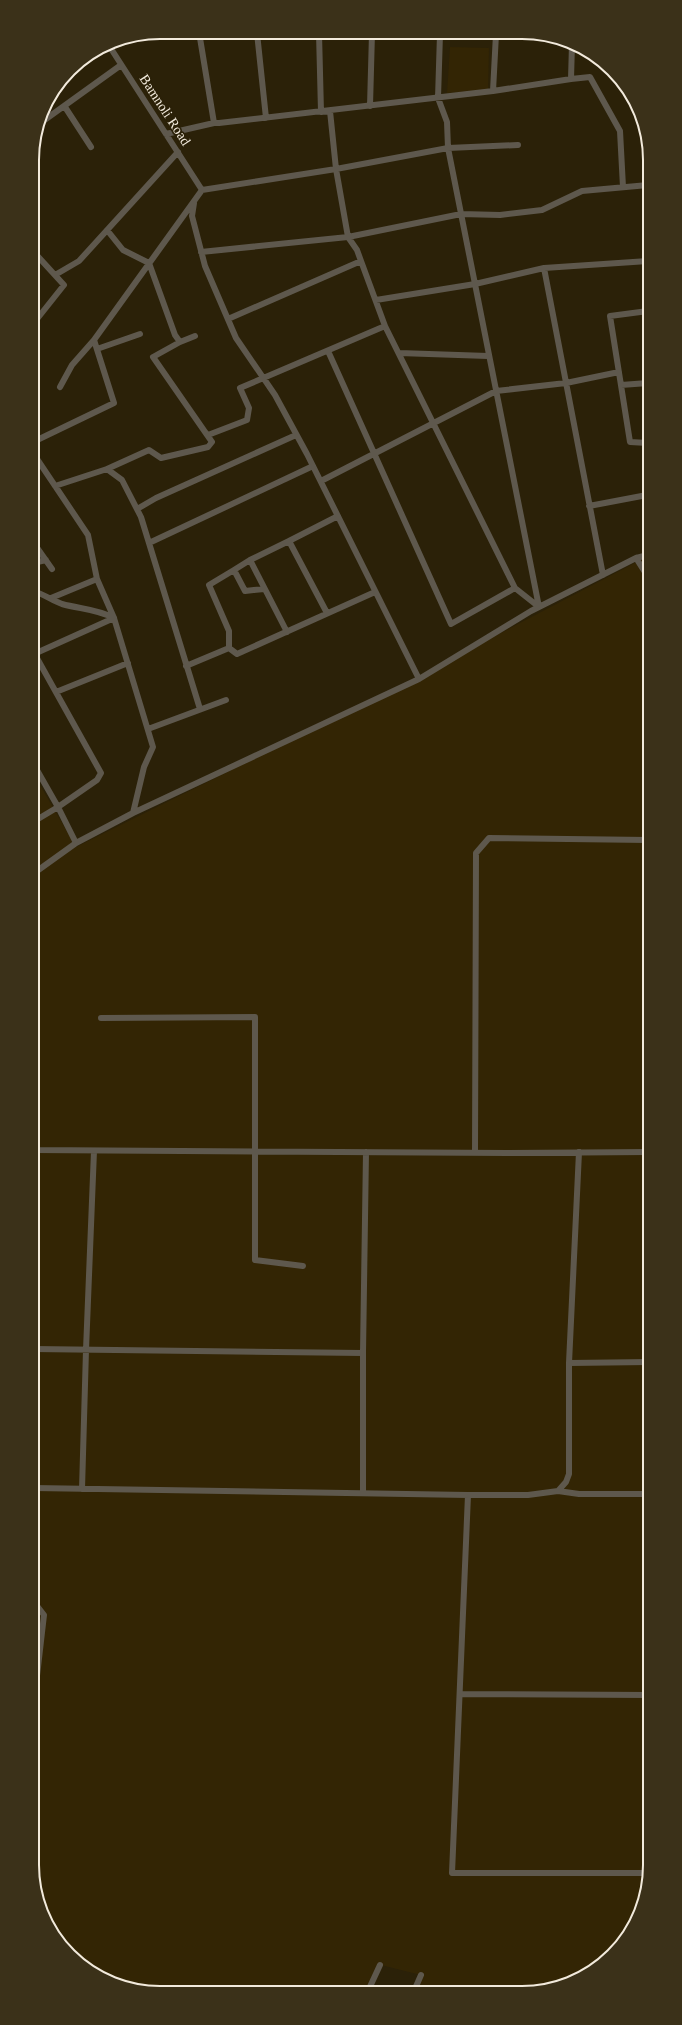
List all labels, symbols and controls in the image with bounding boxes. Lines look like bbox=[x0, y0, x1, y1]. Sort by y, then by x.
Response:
street label: Bamnoli Road bbox=[137, 72, 193, 148]

